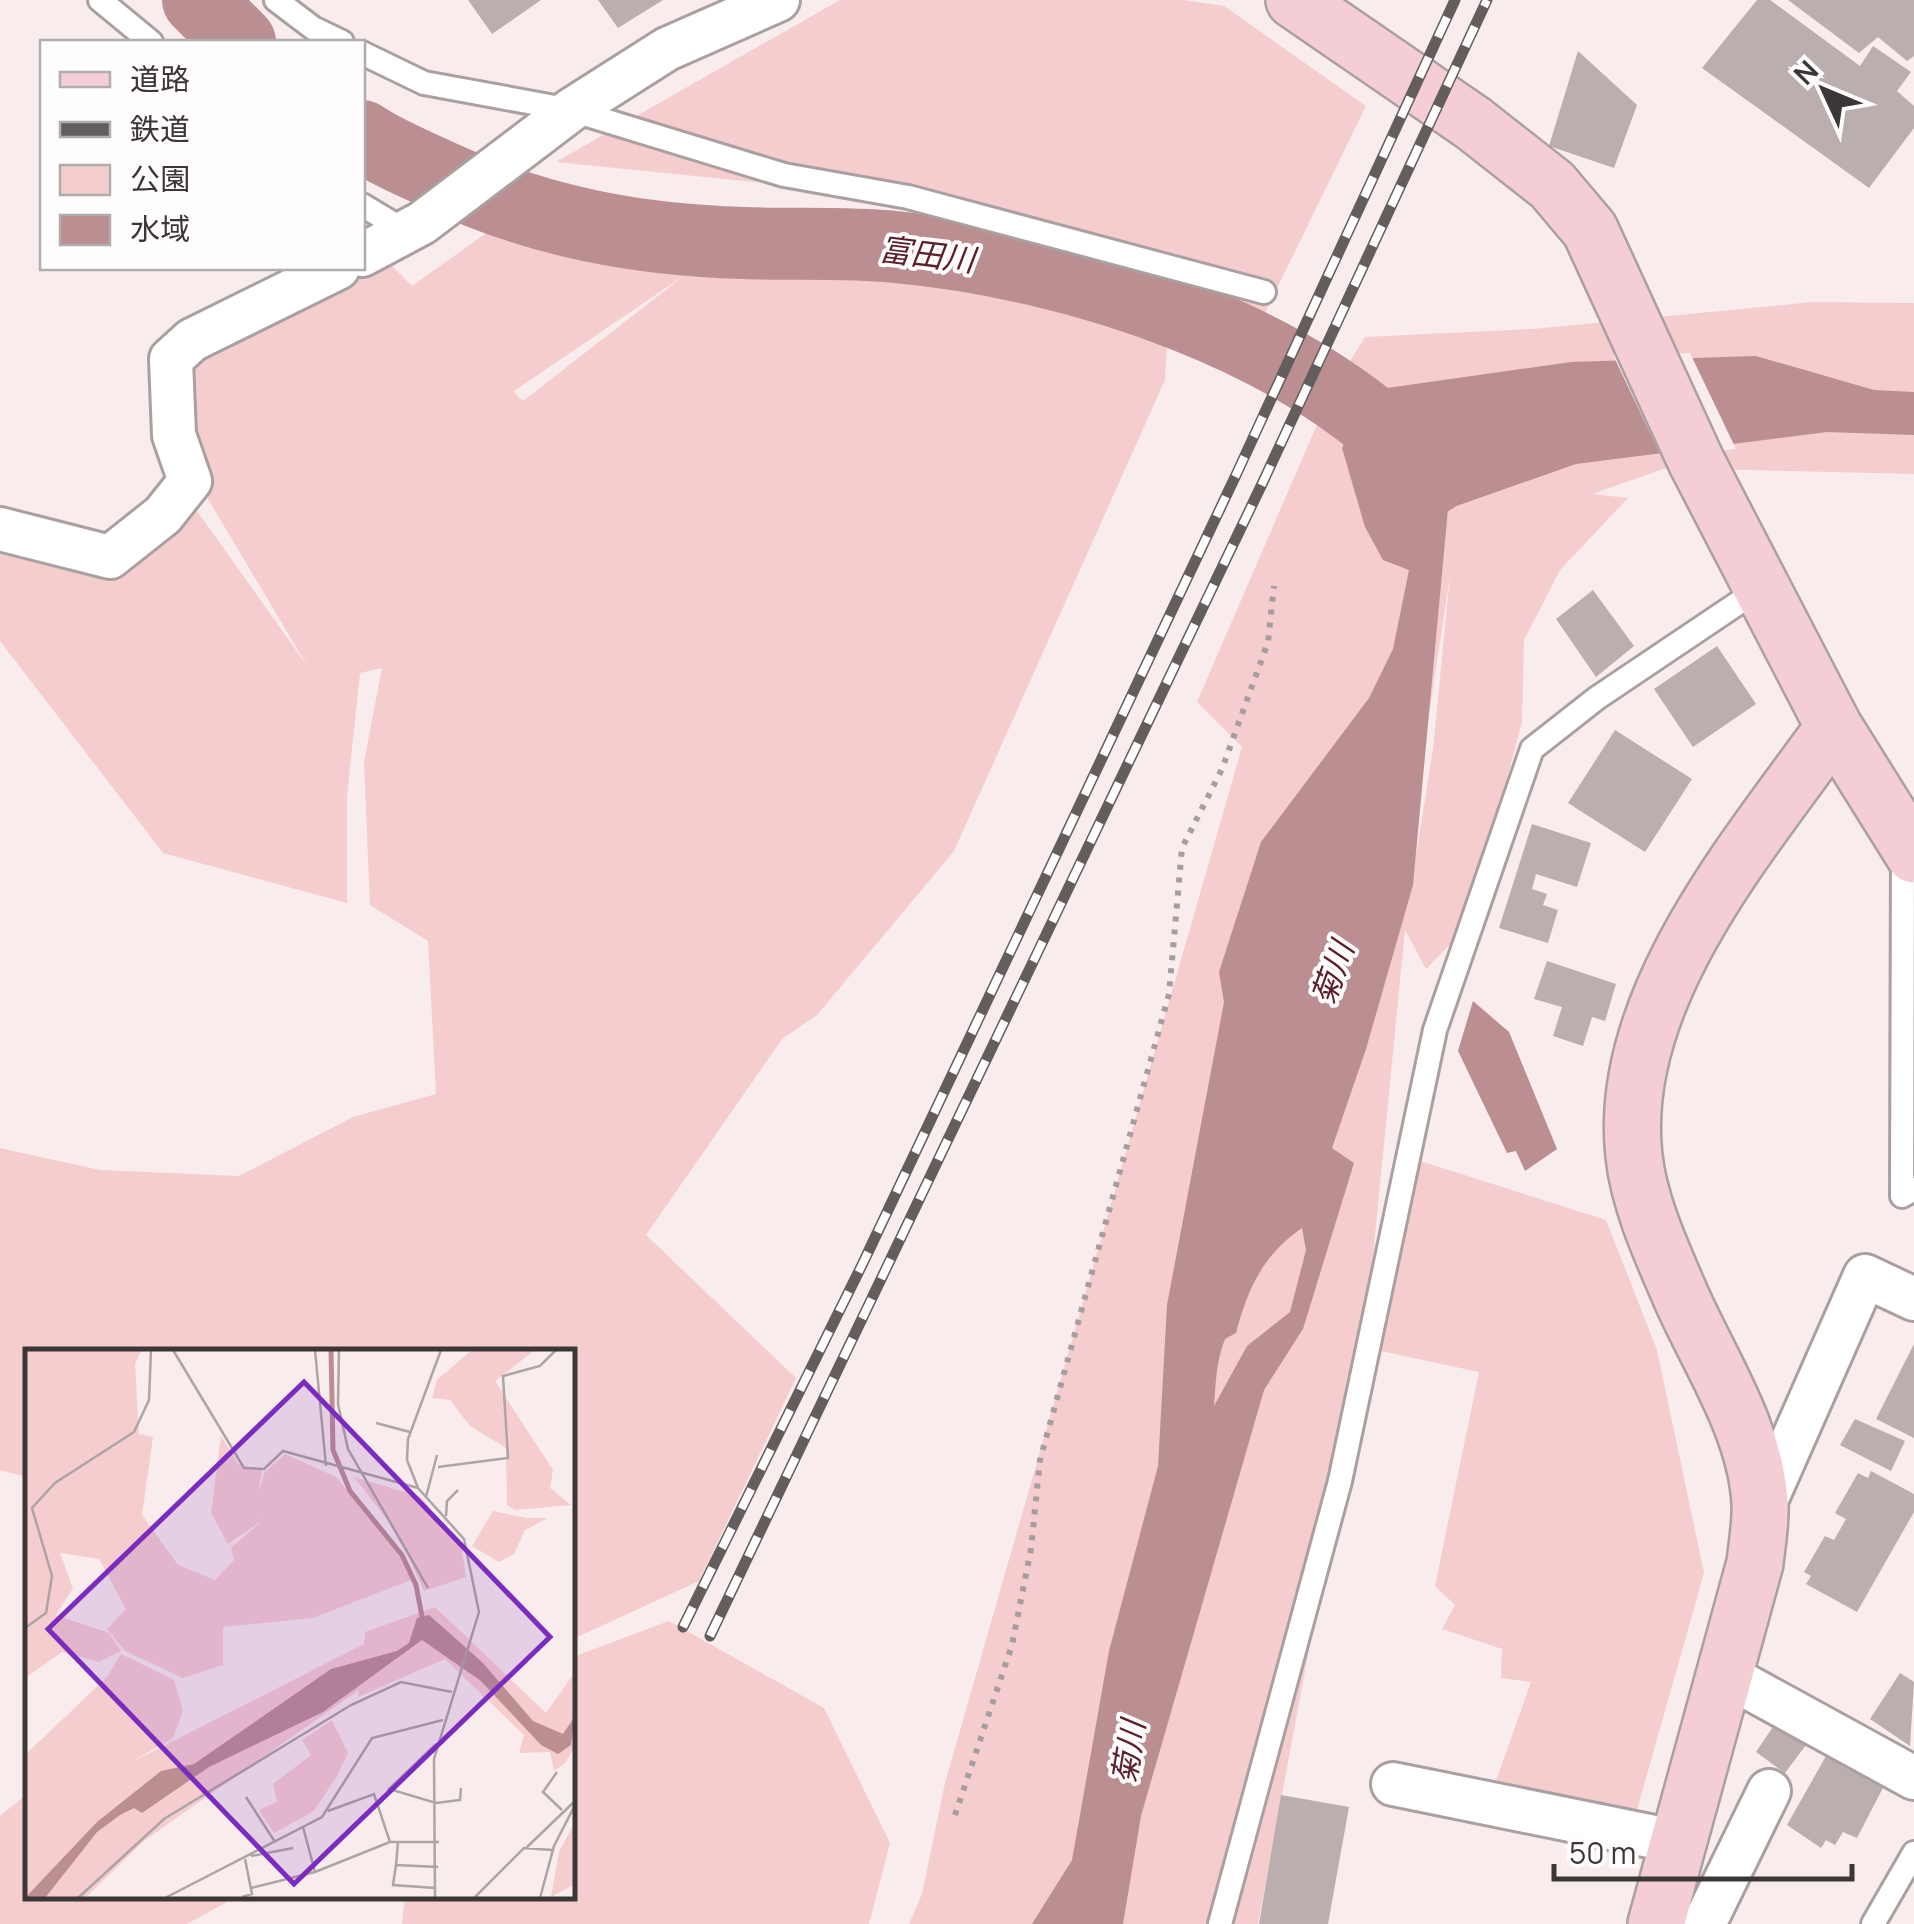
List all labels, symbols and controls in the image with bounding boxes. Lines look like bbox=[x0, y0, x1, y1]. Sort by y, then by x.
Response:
legend bbox=[40, 40, 365, 270]
north arrow bbox=[1774, 40, 1874, 140]
text: N bbox=[1785, 52, 1826, 92]
text: 道路 bbox=[130, 58, 190, 99]
text: 鉄道 bbox=[130, 108, 190, 149]
text: 公園 bbox=[130, 158, 190, 199]
text: 水域 bbox=[130, 208, 190, 249]
water label: 富田川 bbox=[877, 226, 980, 282]
water label: 菊川 bbox=[1300, 933, 1365, 1011]
inset map bbox=[25, 1349, 575, 1899]
water label: 菊川 bbox=[1101, 1714, 1155, 1787]
scale bar bbox=[1554, 1819, 1852, 1881]
text: 50 m bbox=[1569, 1832, 1636, 1873]

